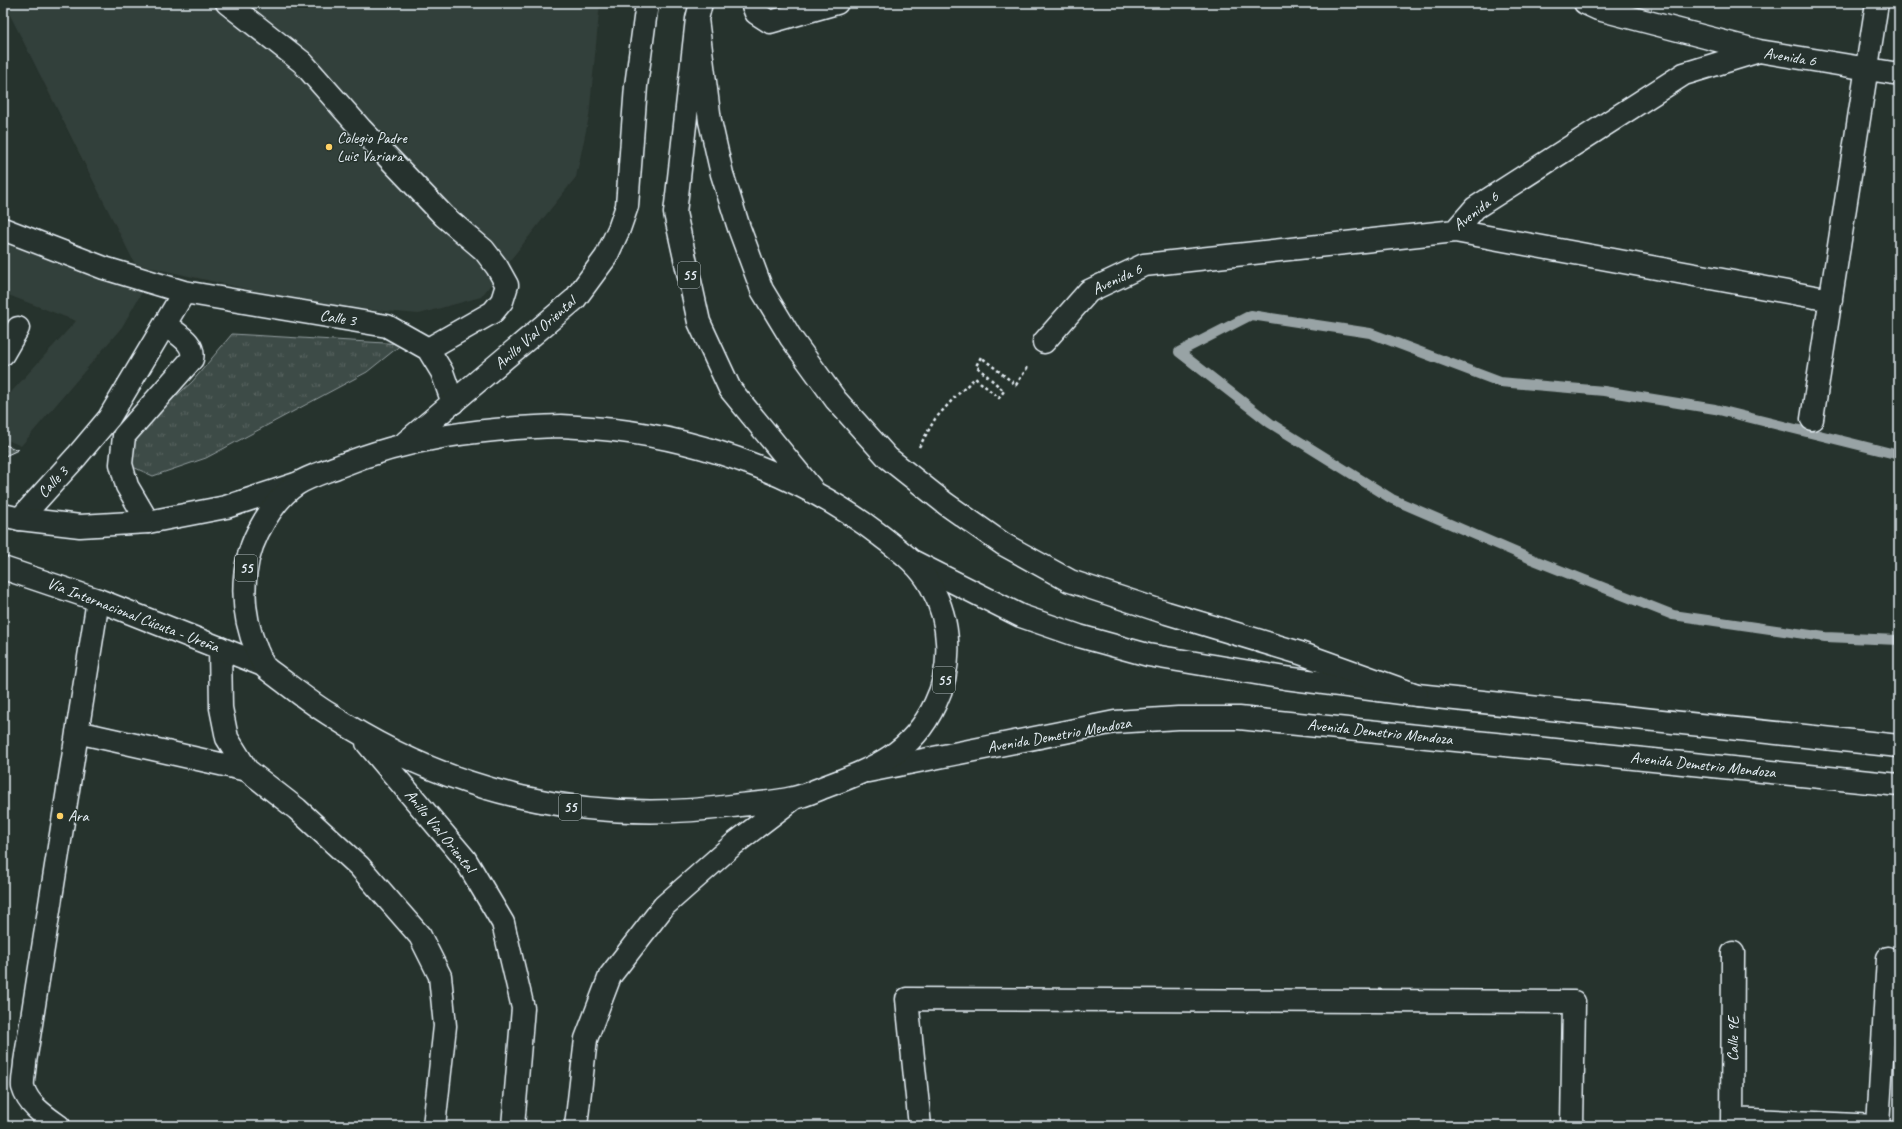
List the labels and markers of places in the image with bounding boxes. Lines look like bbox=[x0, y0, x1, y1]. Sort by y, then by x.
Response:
place label: Colegio Padre Luis Variara bbox=[337, 128, 408, 166]
marker: Colegio Padre Luis Variara bbox=[324, 142, 334, 152]
place label: Ara bbox=[68, 806, 90, 826]
marker: Ara bbox=[55, 811, 65, 821]

